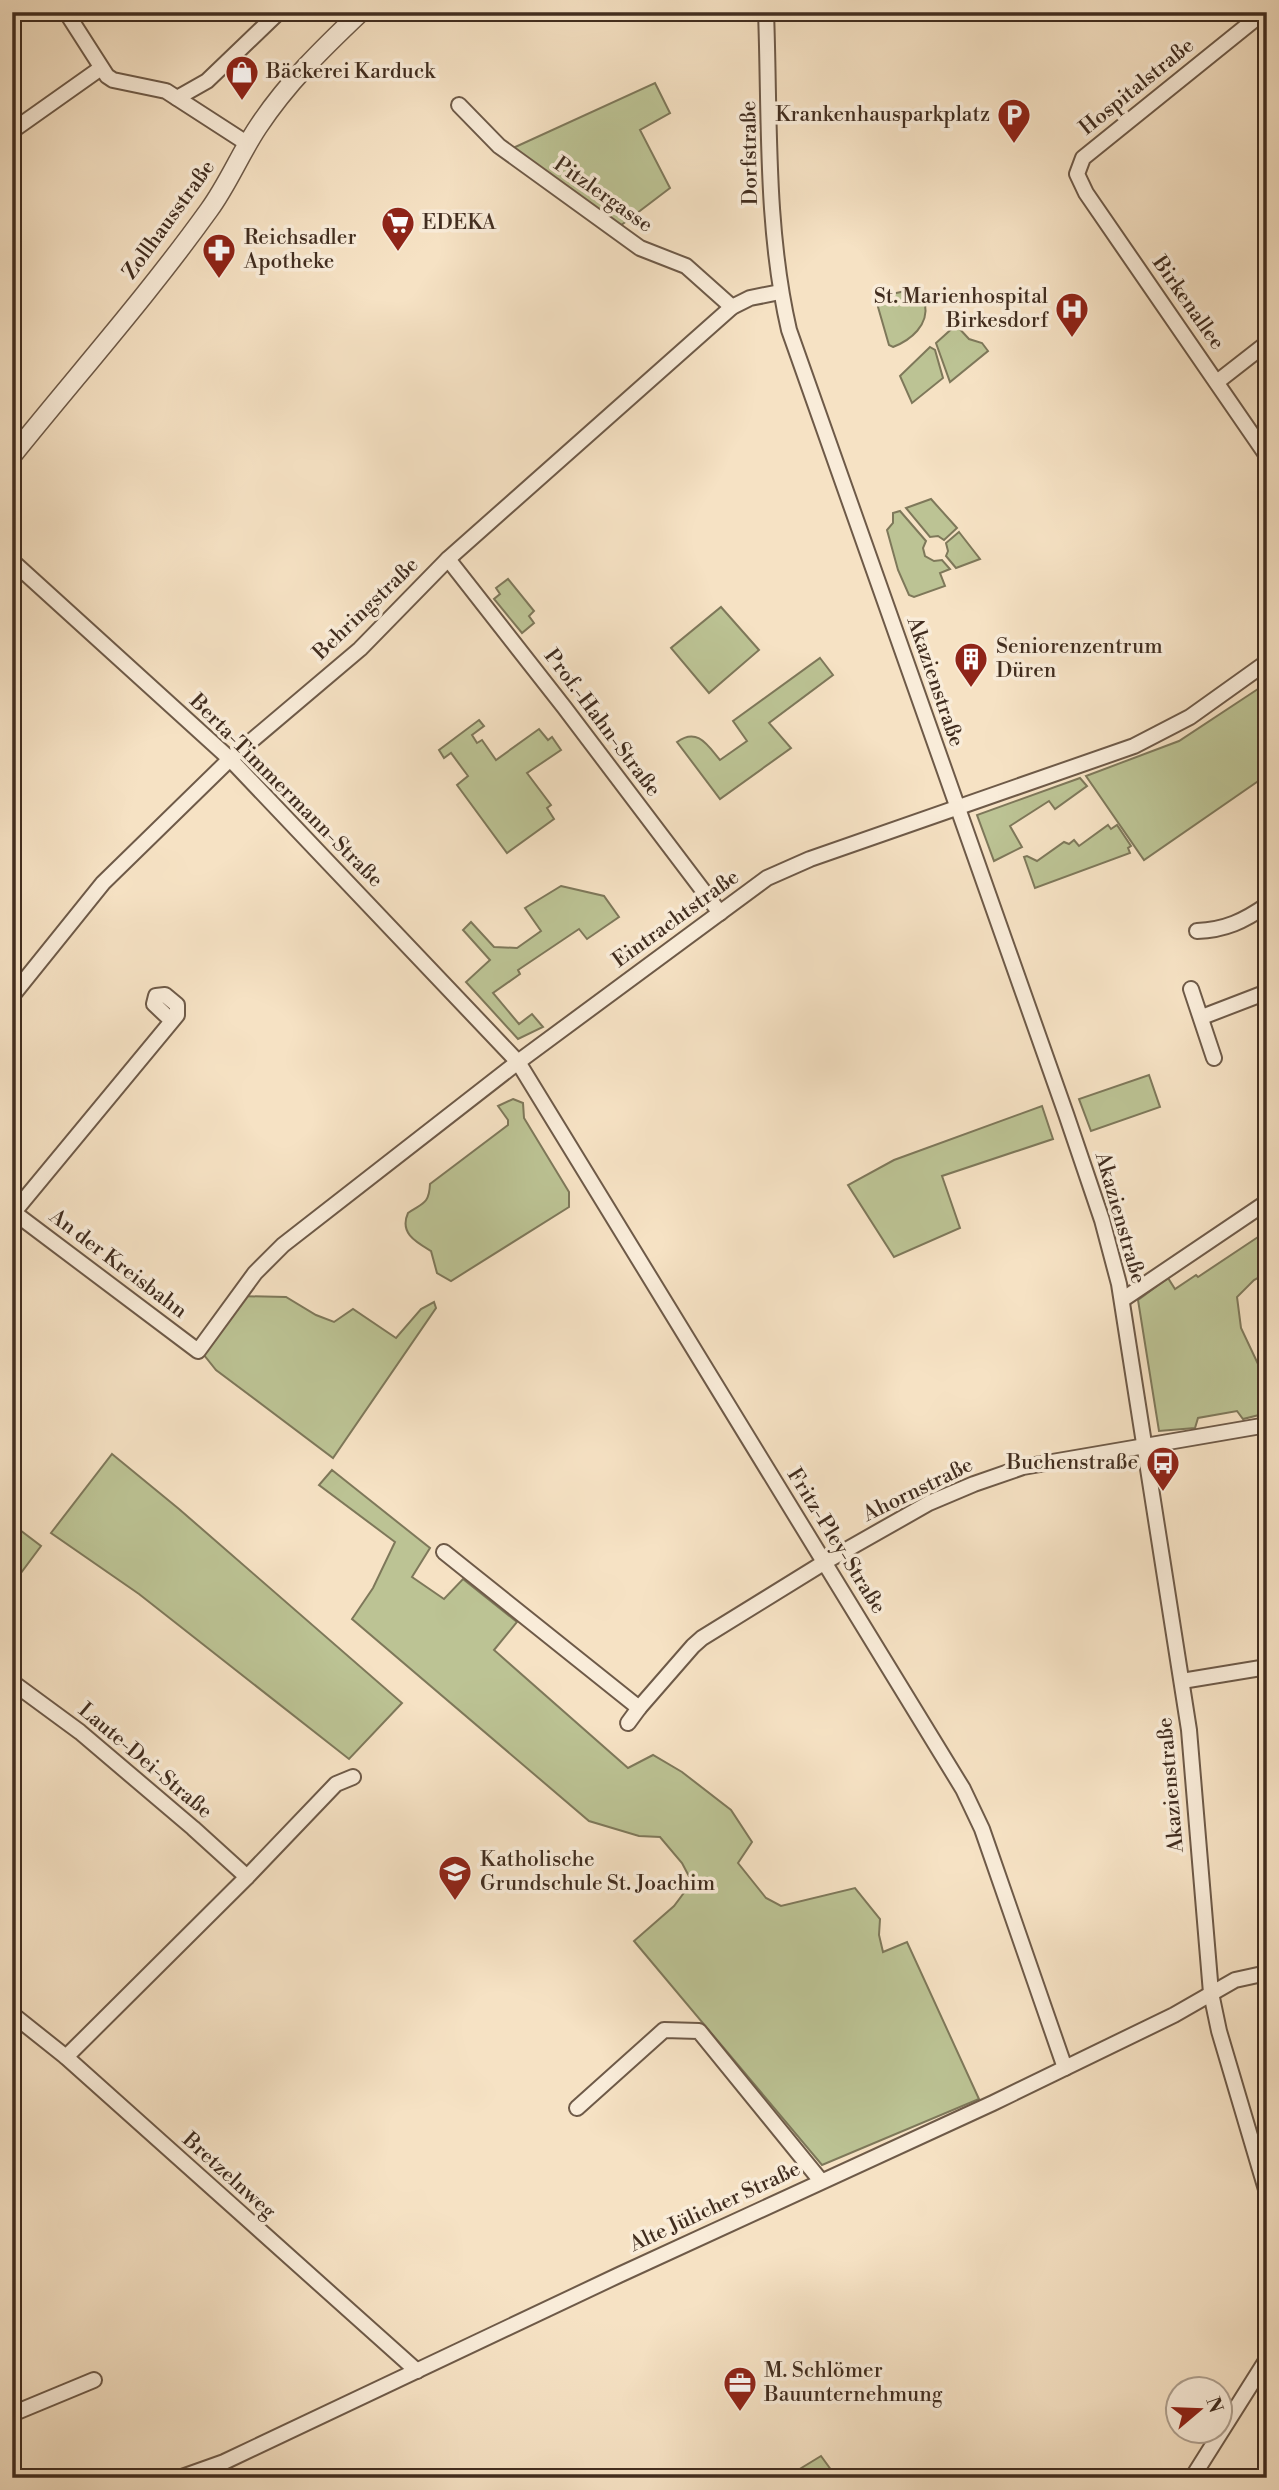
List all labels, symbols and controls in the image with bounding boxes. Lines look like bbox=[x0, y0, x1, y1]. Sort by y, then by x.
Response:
street label: Hospitalstraße bbox=[1074, 33, 1200, 141]
shop icon: Bäckerei Karduck bbox=[223, 53, 261, 102]
place label: Bäckerei Karduck bbox=[265, 59, 436, 85]
parking icon: Krankenhausparkplatz bbox=[995, 96, 1033, 145]
street label: Dorfstraße bbox=[736, 101, 764, 205]
place label: Krankenhausparkplatz bbox=[775, 102, 990, 128]
street label: Pitzlergasse bbox=[549, 151, 657, 239]
street label: Zollhausstraße bbox=[117, 155, 221, 285]
supermarket icon: EDEKA bbox=[379, 204, 417, 253]
place label: EDEKA bbox=[422, 210, 497, 236]
place label: Reichsadler Apotheke bbox=[243, 225, 356, 275]
pharmacy icon: Reichsadler Apotheke bbox=[200, 231, 238, 280]
street label: Birkenallee bbox=[1146, 250, 1230, 355]
place label: St. Marienhospital Birkesdorf bbox=[874, 284, 1049, 334]
hospital icon: St. Marienhospital Birkesdorf bbox=[1053, 290, 1091, 339]
street label: Behringstraße bbox=[307, 552, 424, 666]
street label: Akazienstraße bbox=[900, 613, 969, 750]
place label: Seniorenzentrum Düren bbox=[996, 634, 1163, 684]
building icon: Seniorenzentrum Düren bbox=[952, 640, 990, 689]
street label: Prof.-Hahn-Straße bbox=[538, 644, 666, 802]
street label: Berta-Timmermann-Straße bbox=[183, 688, 388, 893]
street label: Eintrachtstraße bbox=[608, 864, 744, 974]
street label: Akazienstraße bbox=[1089, 1148, 1151, 1287]
street label: An der Kreisbahn bbox=[43, 1203, 192, 1325]
bus stop icon: Buchenstraße bbox=[1144, 1444, 1182, 1493]
place label: Buchenstraße bbox=[1005, 1450, 1138, 1476]
street label: Ahornstraße bbox=[858, 1452, 977, 1528]
street label: Fritz-Pley-Straße bbox=[781, 1463, 891, 1619]
street label: Laute-Dei-Straße bbox=[73, 1697, 217, 1825]
street label: Akazienstraße bbox=[1152, 1716, 1190, 1855]
place label: Katholische Grundschule St. Joachim bbox=[480, 1847, 715, 1897]
school or university icon: Katholische Grundschule St. Joachim bbox=[436, 1853, 474, 1902]
street label: Bretzelnweg bbox=[176, 2127, 281, 2225]
street label: Alte Jülicher Straße bbox=[625, 2156, 804, 2258]
place label: M. Schlömer Bauunternehmung bbox=[763, 2358, 943, 2408]
office icon: M. Schlömer Bauunternehmung bbox=[721, 2364, 759, 2413]
north arrow bbox=[1164, 2374, 1234, 2444]
text: N bbox=[1200, 2394, 1228, 2416]

